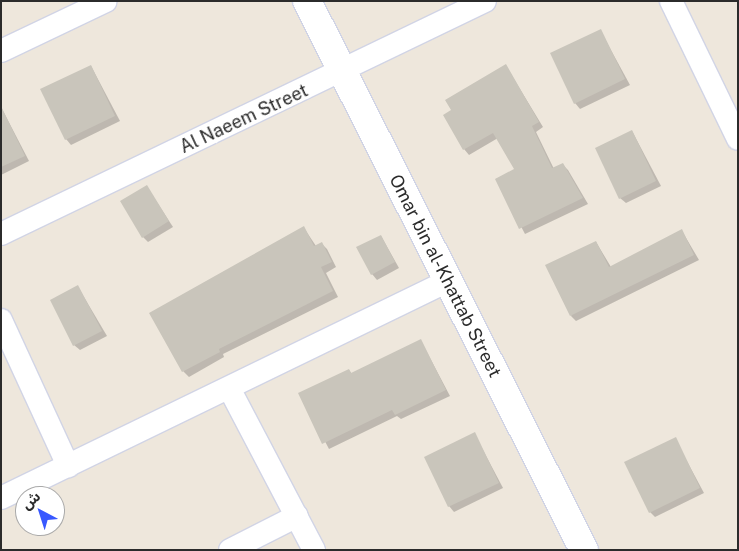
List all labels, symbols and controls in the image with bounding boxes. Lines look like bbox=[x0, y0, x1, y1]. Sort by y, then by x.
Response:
street label: Al Naeem Street bbox=[176, 80, 312, 158]
street label: Omar bin al-Khattab Street bbox=[384, 171, 506, 381]
north arrow bbox=[15, 486, 65, 536]
text: ش bbox=[19, 488, 43, 513]

